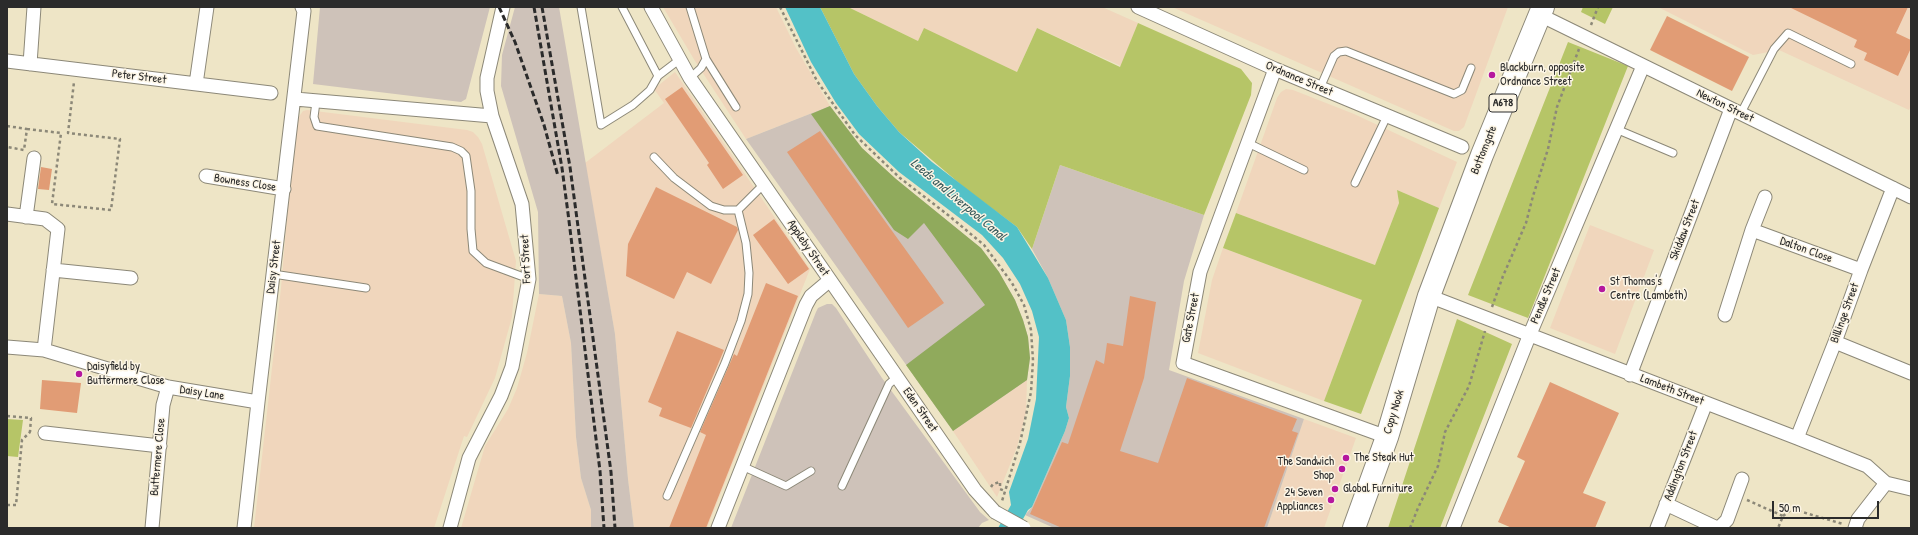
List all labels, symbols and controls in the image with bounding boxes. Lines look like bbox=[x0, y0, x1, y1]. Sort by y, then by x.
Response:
street label: Ordnance Street bbox=[1263, 58, 1335, 100]
place label: Blackburn, opposite Ordnance Street bbox=[1500, 61, 1585, 89]
street label: Peter Street bbox=[111, 67, 167, 87]
marker: Blackburn, opposite Ordnance Street bbox=[1487, 70, 1497, 80]
street label: Newton Street bbox=[1694, 86, 1756, 126]
road number: A678 bbox=[1489, 94, 1517, 112]
street label: Bottomgate bbox=[1468, 124, 1500, 176]
water label: Leeds and Liverpool Canal bbox=[907, 156, 1009, 244]
street label: Bowness Close bbox=[213, 171, 277, 195]
street label: Skiddaw Street bbox=[1667, 198, 1703, 262]
street label: Appleby Street bbox=[784, 217, 832, 279]
street label: Fort Street bbox=[518, 234, 534, 284]
street label: Dalton Close bbox=[1778, 234, 1834, 266]
street label: Daisy Street bbox=[264, 240, 284, 294]
street label: Pendle Street bbox=[1528, 266, 1564, 326]
place label: St Thomas's Centre (Lambeth) bbox=[1610, 275, 1688, 303]
street label: Billinge Street bbox=[1827, 281, 1863, 345]
marker: St Thomas's Centre (Lambeth) bbox=[1597, 284, 1607, 294]
street label: Gate Street bbox=[1179, 292, 1203, 344]
place label: Daisyfield by Buttermere Close bbox=[87, 360, 165, 388]
marker: Daisyfield by Buttermere Close bbox=[74, 369, 84, 379]
street label: Lambeth Street bbox=[1638, 371, 1706, 409]
street label: Daisy Lane bbox=[179, 382, 225, 404]
street label: Eden Street bbox=[900, 385, 940, 435]
street label: Copy Nook bbox=[1380, 388, 1408, 436]
street label: Buttermere Close bbox=[147, 418, 169, 496]
street label: Addington Street bbox=[1661, 429, 1701, 503]
place label: The Steak Hut bbox=[1354, 451, 1414, 465]
marker: The Steak Hut bbox=[1341, 453, 1351, 463]
place label: The Sandwich Shop bbox=[1278, 455, 1334, 483]
marker: The Sandwich Shop bbox=[1337, 464, 1347, 474]
place label: Global Furniture bbox=[1343, 482, 1413, 496]
marker: Global Furniture bbox=[1330, 484, 1340, 494]
place label: 24 Seven Appliances bbox=[1277, 486, 1323, 514]
scale bar bbox=[1774, 493, 1881, 519]
marker: 24 Seven Appliances bbox=[1326, 495, 1336, 505]
text: 50 m bbox=[1779, 499, 1800, 516]

